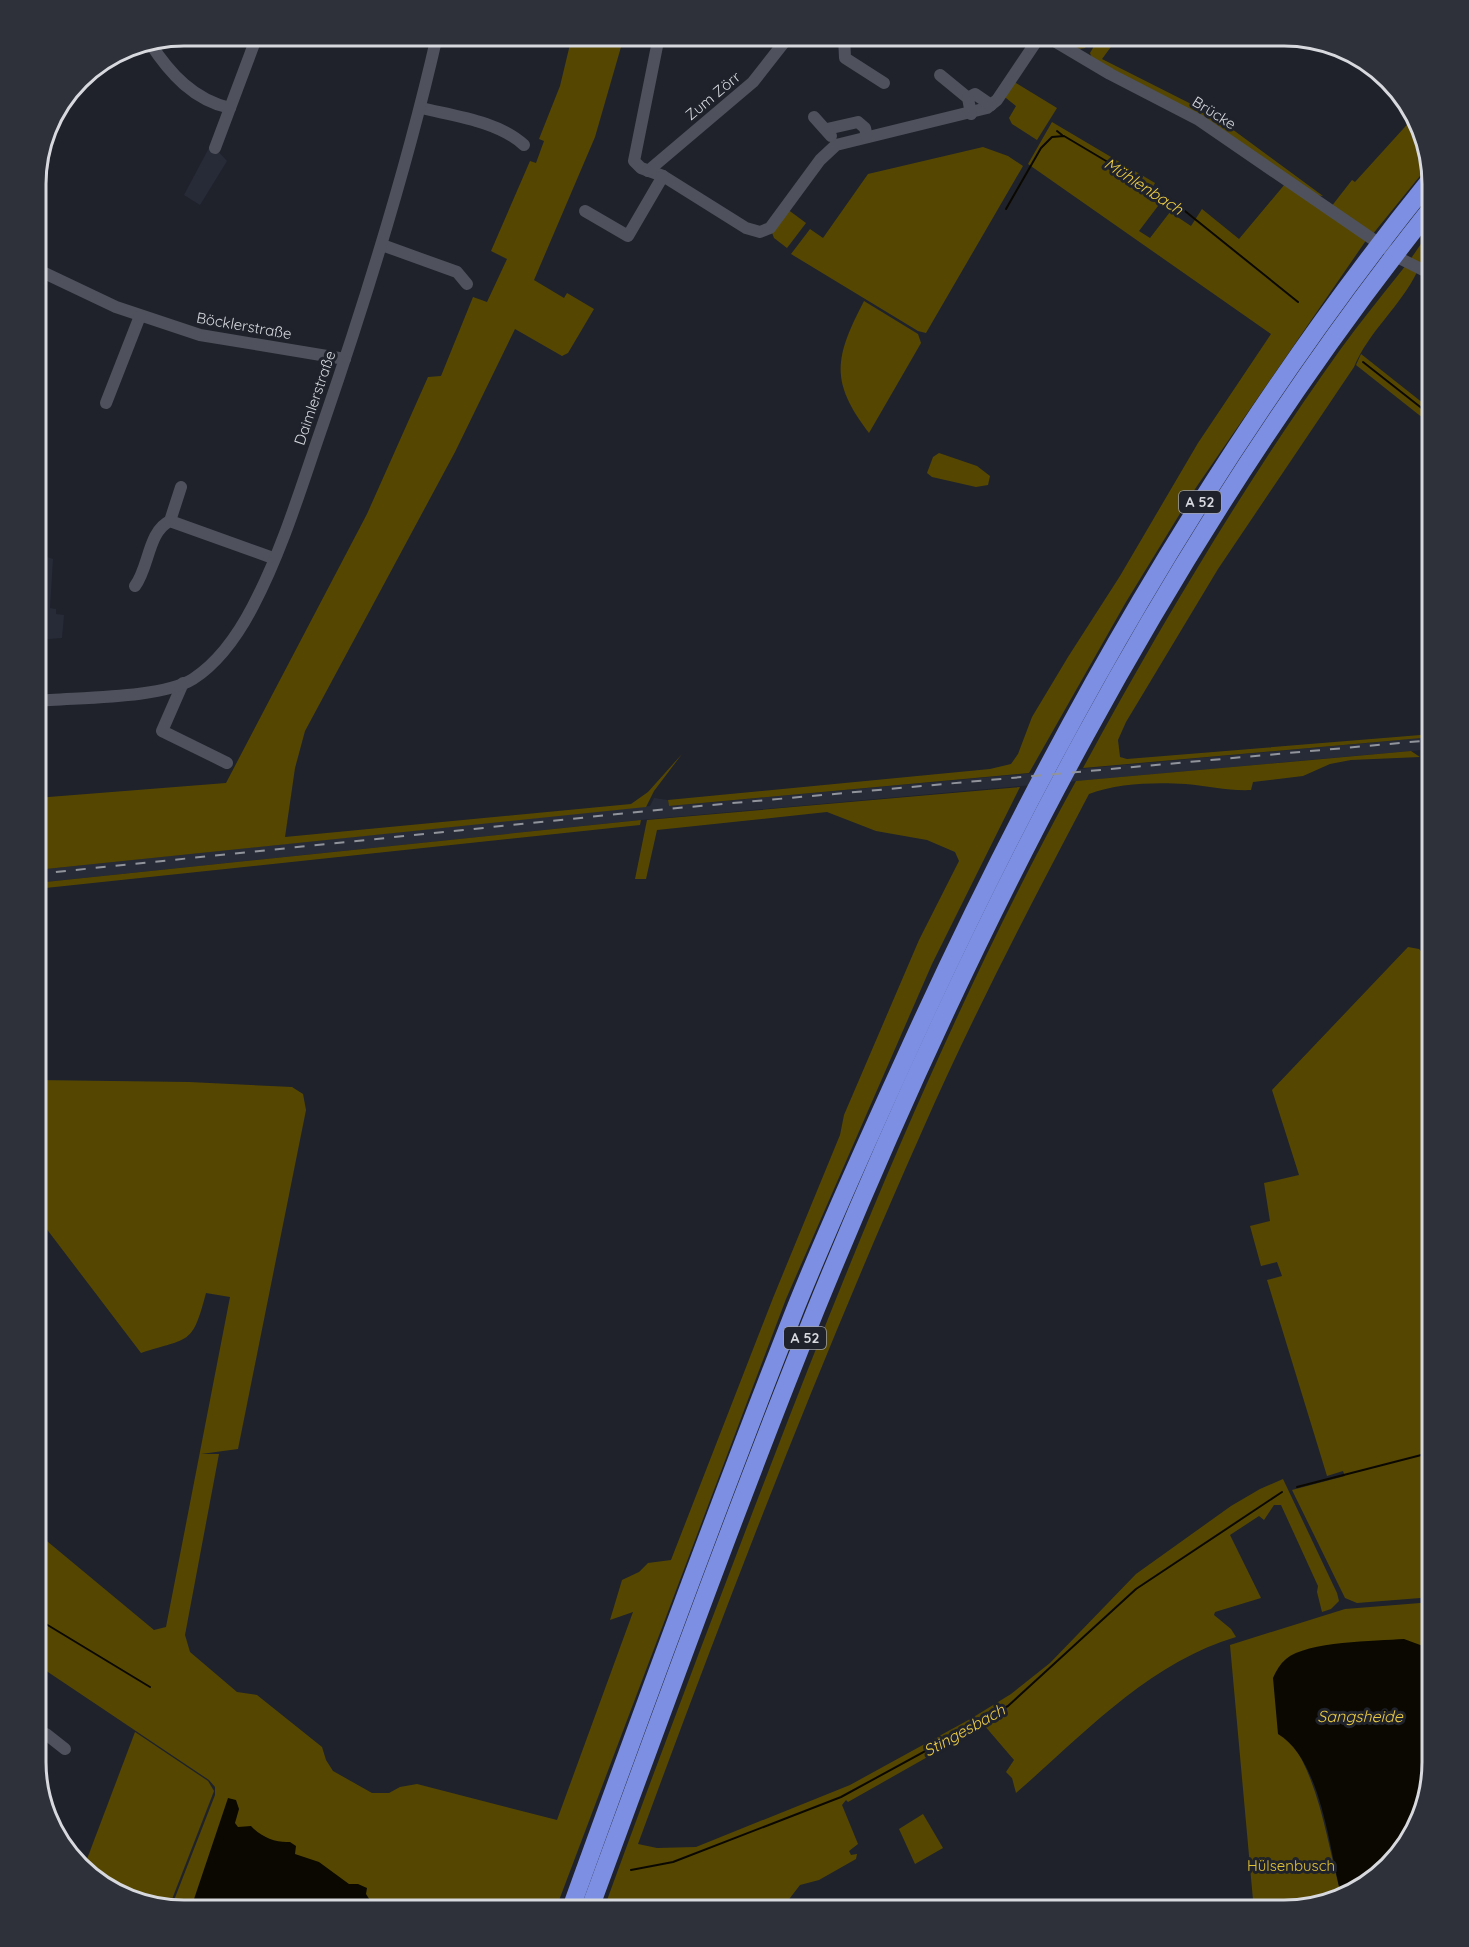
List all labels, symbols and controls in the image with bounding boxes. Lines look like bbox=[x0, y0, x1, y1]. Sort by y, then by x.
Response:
street label: Zum Zörr bbox=[681, 67, 744, 124]
street label: Brücke bbox=[1189, 92, 1240, 133]
water label: Mühlenbach bbox=[1101, 153, 1188, 219]
street label: Böcklerstraße bbox=[195, 308, 293, 343]
street label: Daimlerstraße bbox=[289, 348, 340, 448]
road number: A 52 bbox=[1179, 491, 1221, 513]
road number: A 52 bbox=[784, 1327, 826, 1349]
water label: Stingesbach bbox=[920, 1699, 1009, 1761]
water label: Sangsheide bbox=[1317, 1706, 1404, 1726]
park label: Hülsenbusch bbox=[1247, 1856, 1335, 1875]

